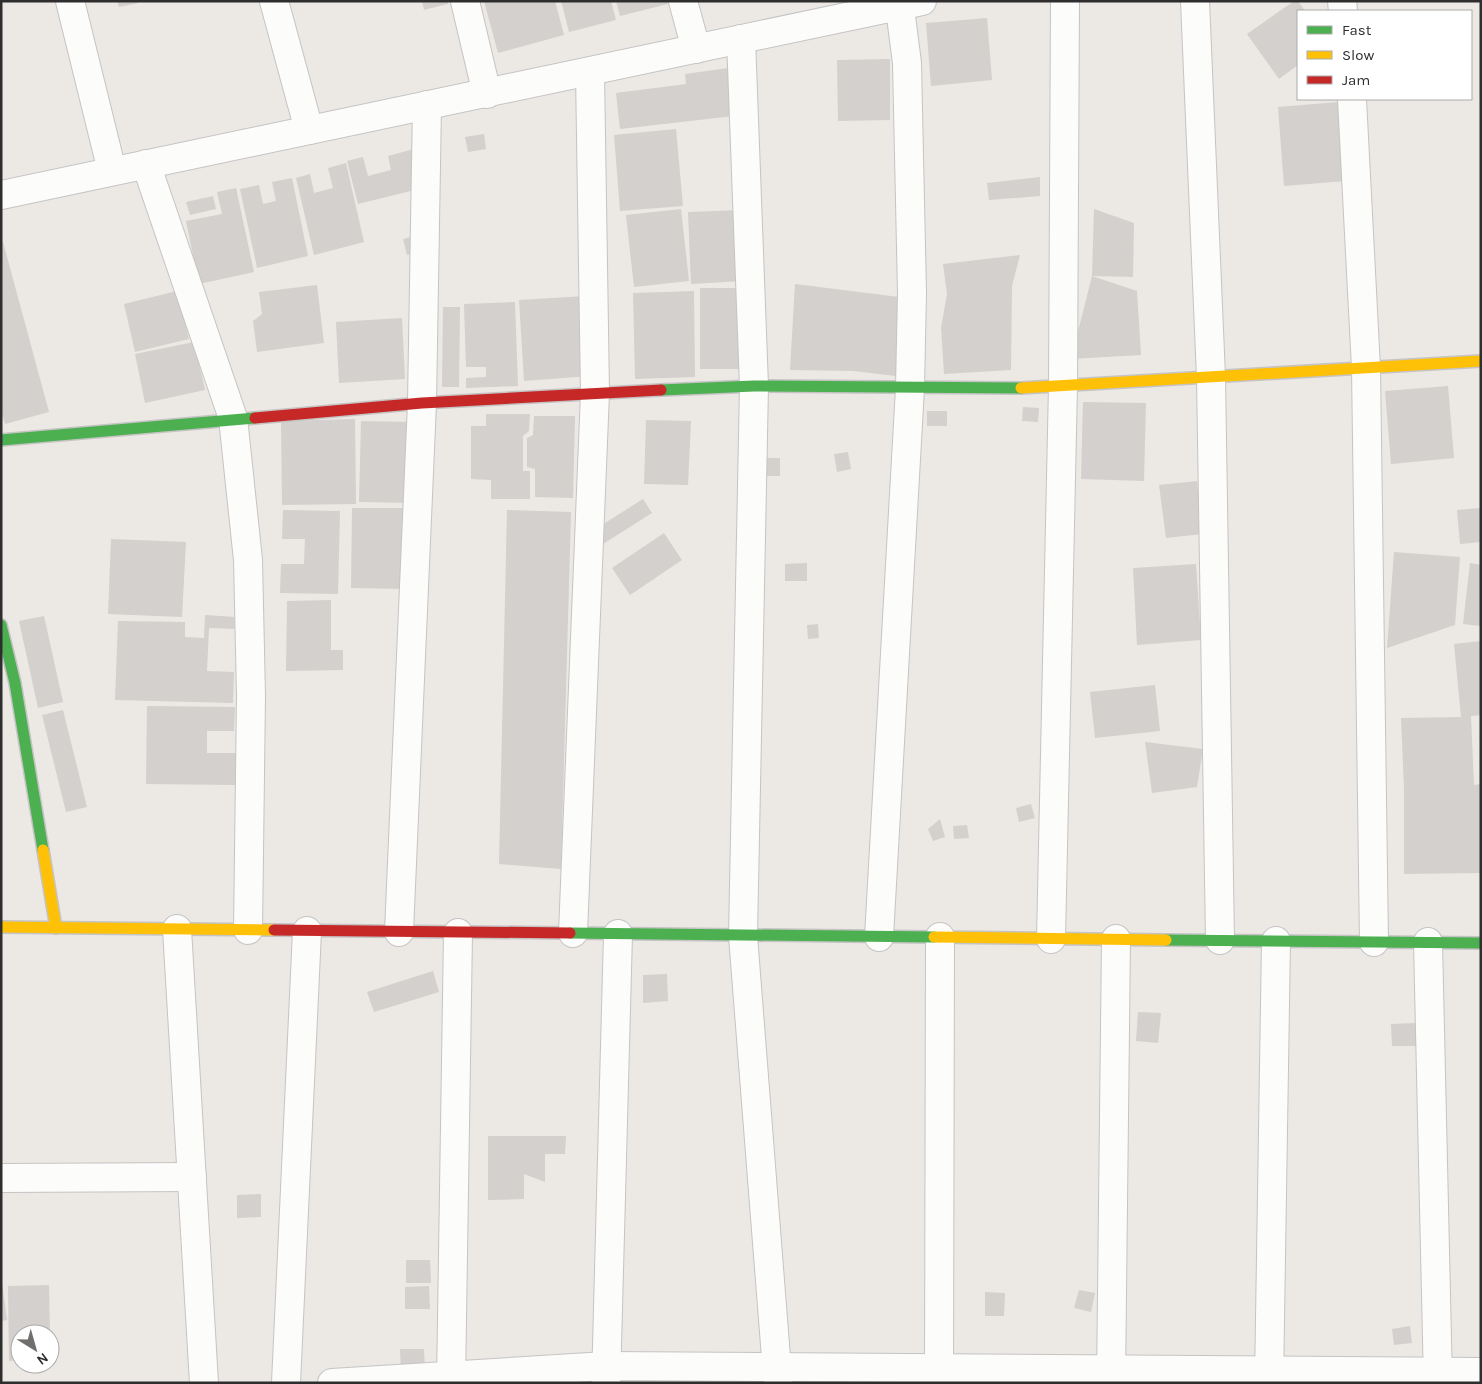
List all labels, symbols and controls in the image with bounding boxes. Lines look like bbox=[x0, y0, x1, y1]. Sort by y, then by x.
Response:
legend bbox=[1297, 10, 1472, 100]
text: Fast bbox=[1342, 21, 1372, 39]
text: Slow bbox=[1342, 46, 1374, 64]
text: Jam bbox=[1342, 71, 1370, 89]
north arrow bbox=[10, 1324, 60, 1374]
text: N bbox=[33, 1349, 52, 1369]

